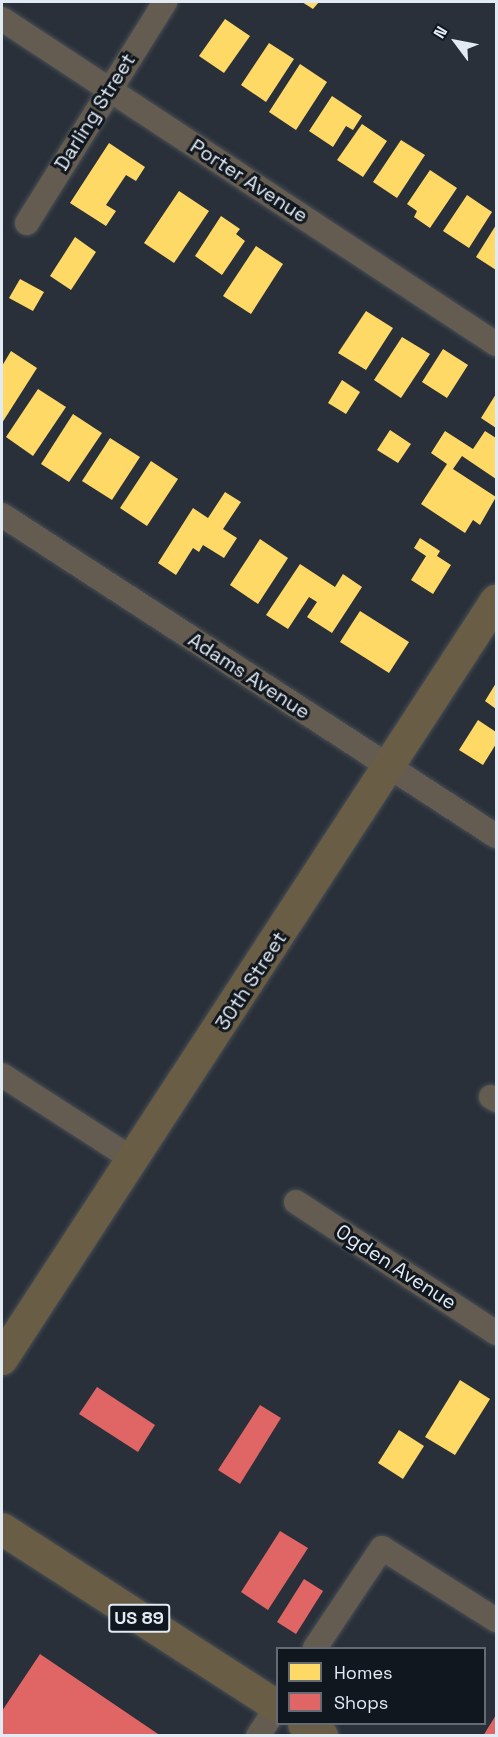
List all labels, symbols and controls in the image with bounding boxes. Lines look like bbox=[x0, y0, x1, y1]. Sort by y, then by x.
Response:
north arrow bbox=[426, 12, 486, 72]
text: N bbox=[429, 22, 452, 42]
street label: Darling Street bbox=[49, 49, 141, 175]
street label: Porter Avenue bbox=[186, 134, 312, 228]
street label: Adams Avenue bbox=[184, 628, 314, 724]
street label: 30th Street bbox=[210, 927, 292, 1035]
street label: Ogden Avenue bbox=[331, 1219, 461, 1315]
road number: US 89 bbox=[108, 1603, 170, 1633]
legend bbox=[276, 1647, 486, 1725]
text: Homes bbox=[334, 1661, 393, 1684]
text: Shops bbox=[334, 1691, 388, 1714]

